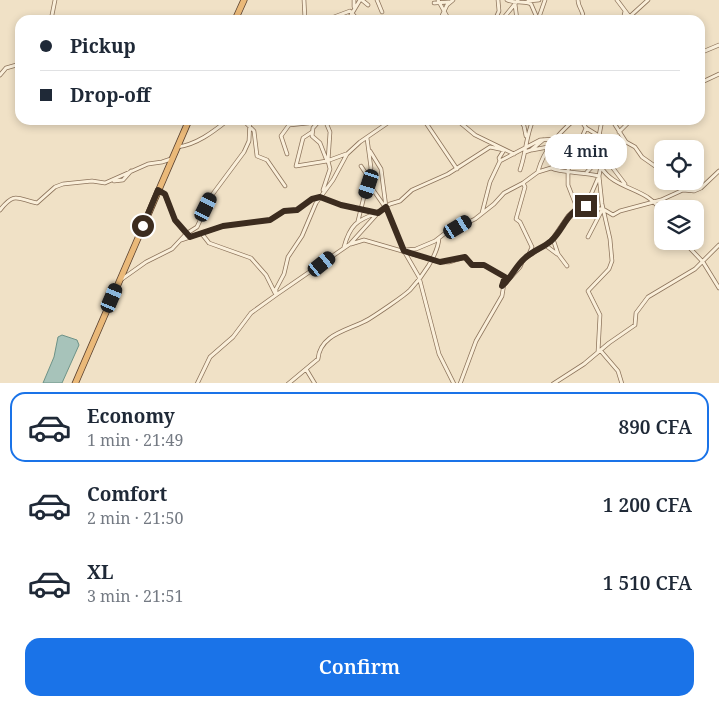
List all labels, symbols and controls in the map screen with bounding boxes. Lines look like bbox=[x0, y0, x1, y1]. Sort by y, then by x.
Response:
text: Pickup bbox=[70, 33, 136, 59]
text: Drop-off bbox=[70, 82, 150, 108]
callout: 4 min bbox=[545, 134, 627, 168]
text: 4 min bbox=[564, 140, 608, 162]
map controls bbox=[654, 140, 704, 250]
button: locate bbox=[654, 140, 704, 190]
car bbox=[357, 167, 380, 201]
car bbox=[192, 190, 219, 224]
route end bbox=[575, 195, 597, 217]
button: layers bbox=[654, 200, 704, 250]
car bbox=[441, 213, 474, 241]
route start bbox=[132, 215, 154, 237]
car bbox=[305, 249, 338, 279]
car bbox=[99, 281, 124, 315]
text: Economy bbox=[87, 403, 175, 429]
icon: car bbox=[27, 405, 72, 450]
text: 890 CFA bbox=[618, 414, 692, 440]
text: 1 min · 21:49 bbox=[87, 429, 183, 451]
text: Comfort bbox=[87, 481, 167, 507]
icon: car bbox=[27, 483, 72, 528]
text: 1 200 CFA bbox=[603, 492, 692, 518]
text: 2 min · 21:50 bbox=[87, 507, 183, 529]
text: XL bbox=[87, 559, 113, 585]
icon: car bbox=[27, 561, 72, 606]
text: 1 510 CFA bbox=[603, 570, 692, 596]
text: 3 min · 21:51 bbox=[87, 585, 183, 607]
button: Confirm bbox=[25, 638, 694, 696]

